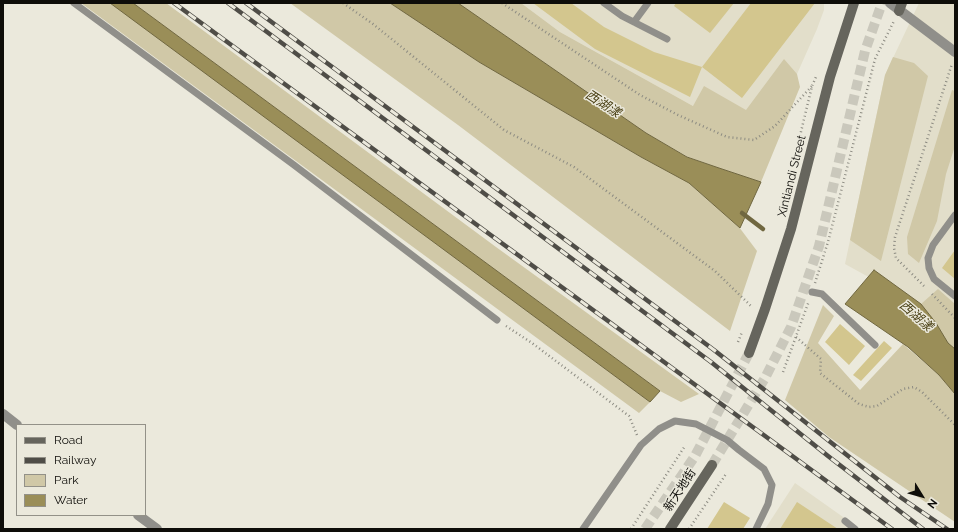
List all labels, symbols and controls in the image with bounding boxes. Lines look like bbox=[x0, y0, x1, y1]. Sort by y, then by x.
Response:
water label: 西湖漾 bbox=[582, 87, 624, 121]
street label: Xintiandi Street bbox=[775, 134, 809, 218]
water label: 西湖漾 bbox=[896, 297, 936, 335]
legend bbox=[16, 424, 146, 516]
text: Road bbox=[54, 433, 83, 447]
text: Railway bbox=[54, 453, 96, 467]
street label: 新天地街 bbox=[661, 466, 699, 514]
text: Park bbox=[54, 473, 79, 487]
north arrow bbox=[902, 476, 942, 516]
text: Water bbox=[54, 493, 88, 507]
text: N bbox=[924, 496, 940, 511]

